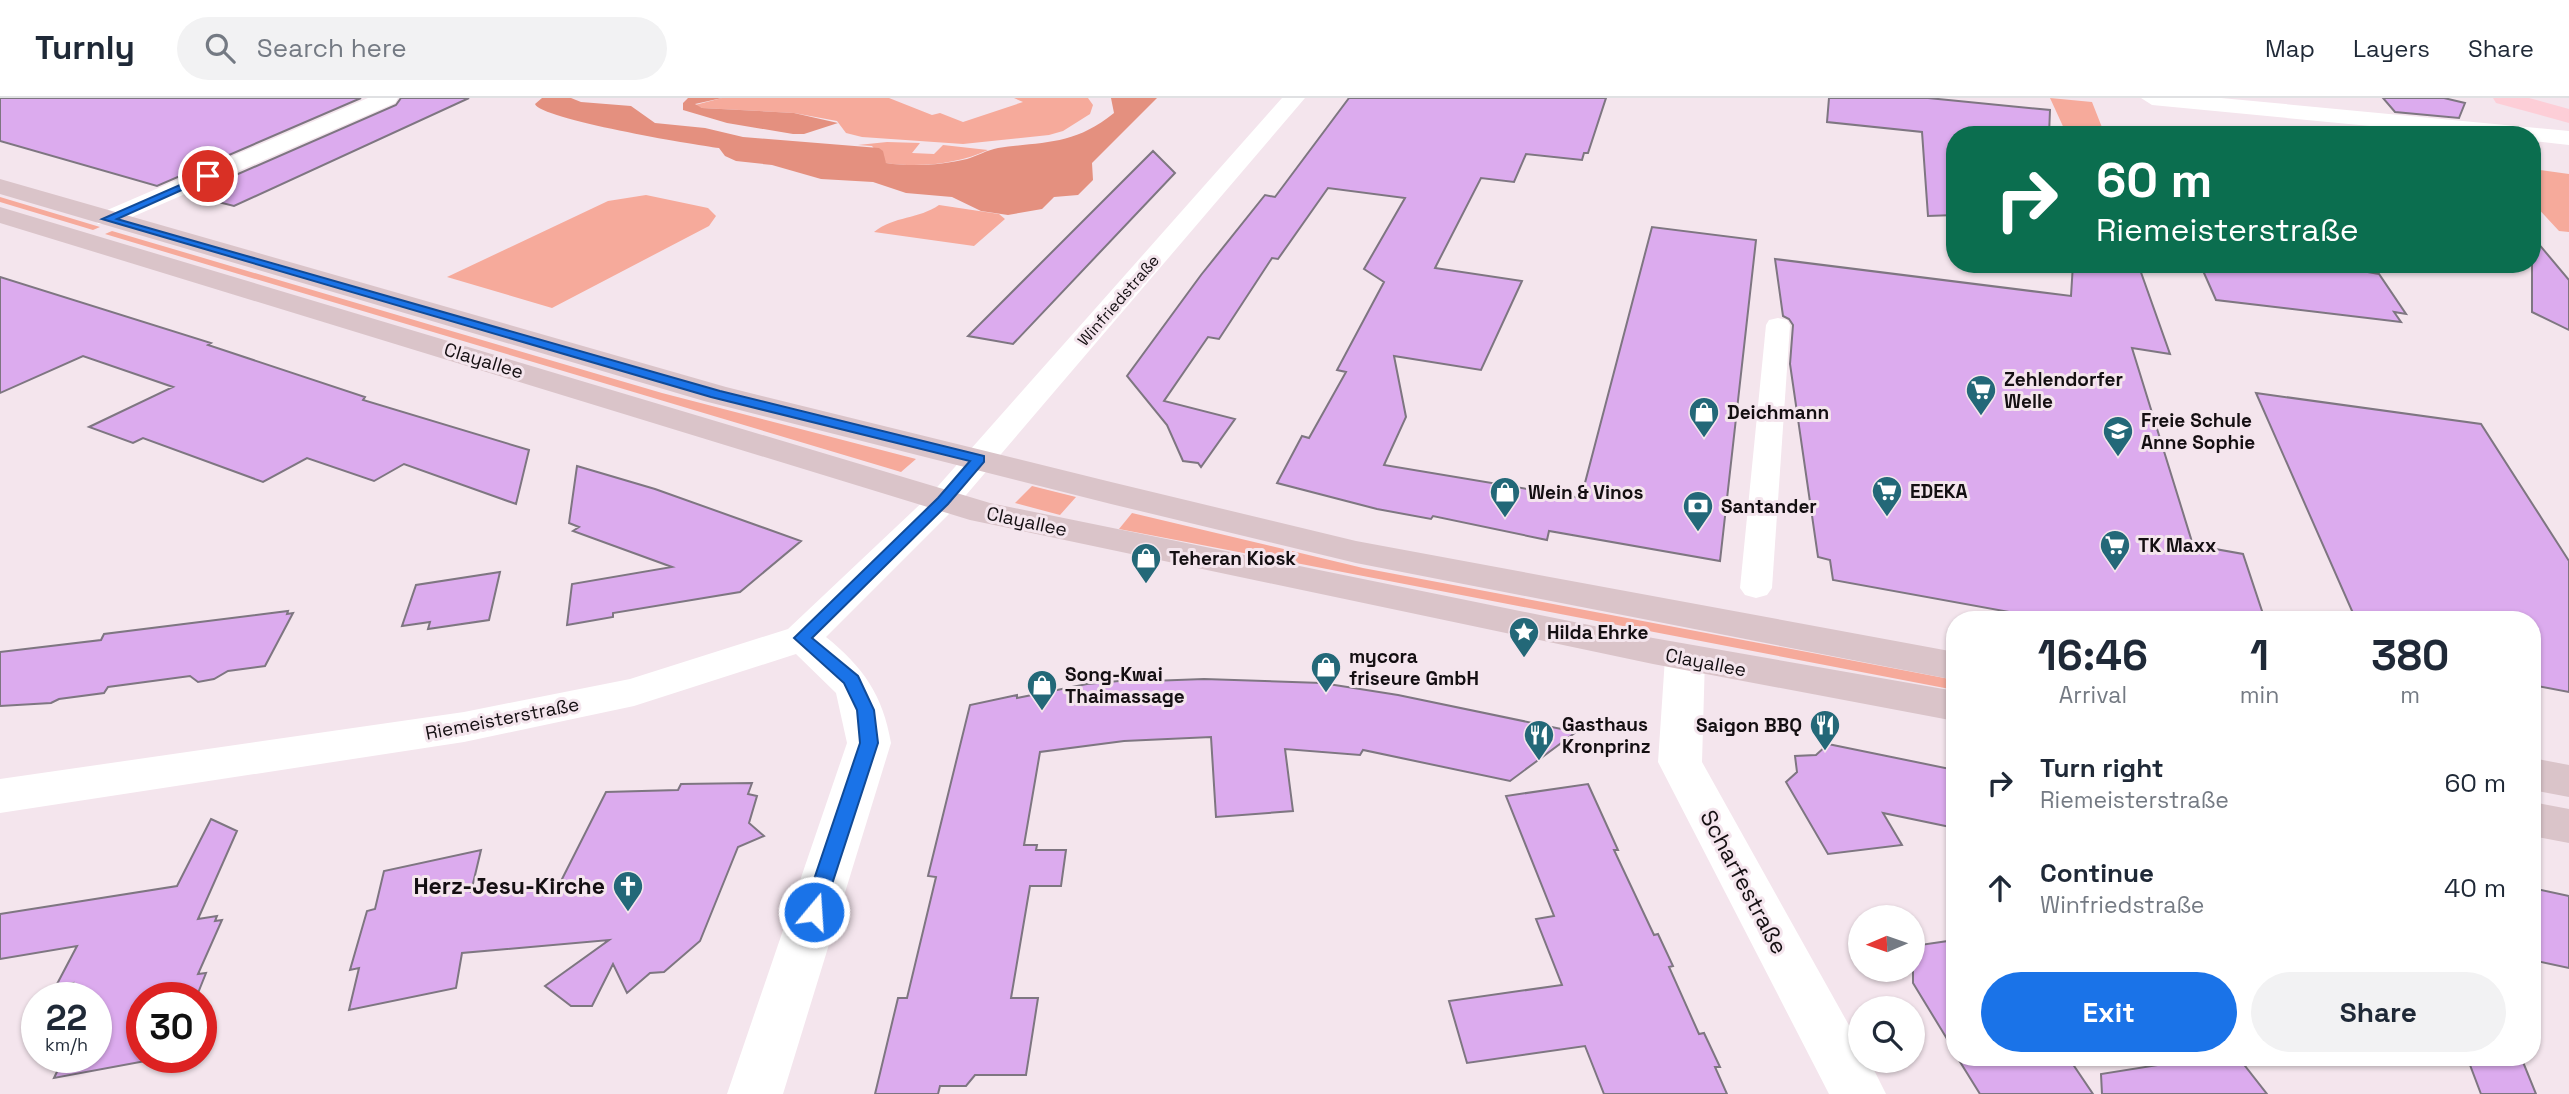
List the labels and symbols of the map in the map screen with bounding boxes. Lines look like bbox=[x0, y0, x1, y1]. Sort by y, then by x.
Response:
pin bbox=[178, 146, 238, 206]
street label: Winfriedstraße bbox=[1073, 250, 1164, 350]
street label: Clayallee bbox=[441, 337, 527, 384]
place label: Zehlendorfer Welle bbox=[2004, 367, 2123, 414]
supermarket icon: Zehlendorfer Welle bbox=[1964, 373, 1998, 417]
shop icon: Deichmann bbox=[1687, 395, 1721, 439]
place label: Deichmann bbox=[1727, 400, 1829, 425]
place label: Freie Schule Anne Sophie bbox=[2141, 408, 2255, 455]
school or university icon: Freie Schule Anne Sophie bbox=[2101, 414, 2135, 458]
supermarket icon: EDEKA bbox=[1870, 474, 1904, 518]
shop icon: Wein & Vinos bbox=[1488, 475, 1522, 519]
place label: EDEKA bbox=[1910, 479, 1968, 504]
place label: Wein & Vinos bbox=[1528, 480, 1643, 505]
bank icon: Santander bbox=[1681, 489, 1715, 533]
place label: Santander bbox=[1721, 494, 1817, 519]
street label: Clayallee bbox=[984, 501, 1070, 542]
supermarket icon: TK Maxx bbox=[2098, 528, 2132, 572]
place label: TK Maxx bbox=[2138, 533, 2216, 558]
shop icon: Teheran Kiosk bbox=[1129, 541, 1163, 585]
place label: Teheran Kiosk bbox=[1169, 546, 1296, 571]
place icon: Hilda Ehrke bbox=[1507, 615, 1541, 659]
place label: Hilda Ehrke bbox=[1547, 620, 1648, 645]
street label: Clayallee bbox=[1663, 642, 1748, 683]
place label: mycora friseure GmbH bbox=[1349, 644, 1479, 691]
shop icon: mycora friseure GmbH bbox=[1309, 650, 1343, 694]
place label: Song-Kwai Thaimassage bbox=[1065, 662, 1185, 709]
shop icon: Song-Kwai Thaimassage bbox=[1025, 668, 1059, 712]
street label: Riemeisterstraße bbox=[423, 691, 581, 746]
restaurant icon: Saigon BBQ bbox=[1808, 708, 1842, 752]
place label: Gasthaus Kronprinz bbox=[1562, 712, 1651, 759]
place label: Saigon BBQ bbox=[1696, 713, 1802, 738]
restaurant icon: Gasthaus Kronprinz bbox=[1522, 718, 1556, 762]
street label: Scharfestraße bbox=[1693, 805, 1795, 959]
church icon: Herz-Jesu-Kirche bbox=[611, 869, 645, 913]
place label: Herz-Jesu-Kirche bbox=[413, 871, 605, 901]
position arrow bbox=[777, 875, 851, 949]
north arrow bbox=[1848, 905, 1925, 982]
speed limit sign: 30 bbox=[126, 982, 217, 1073]

